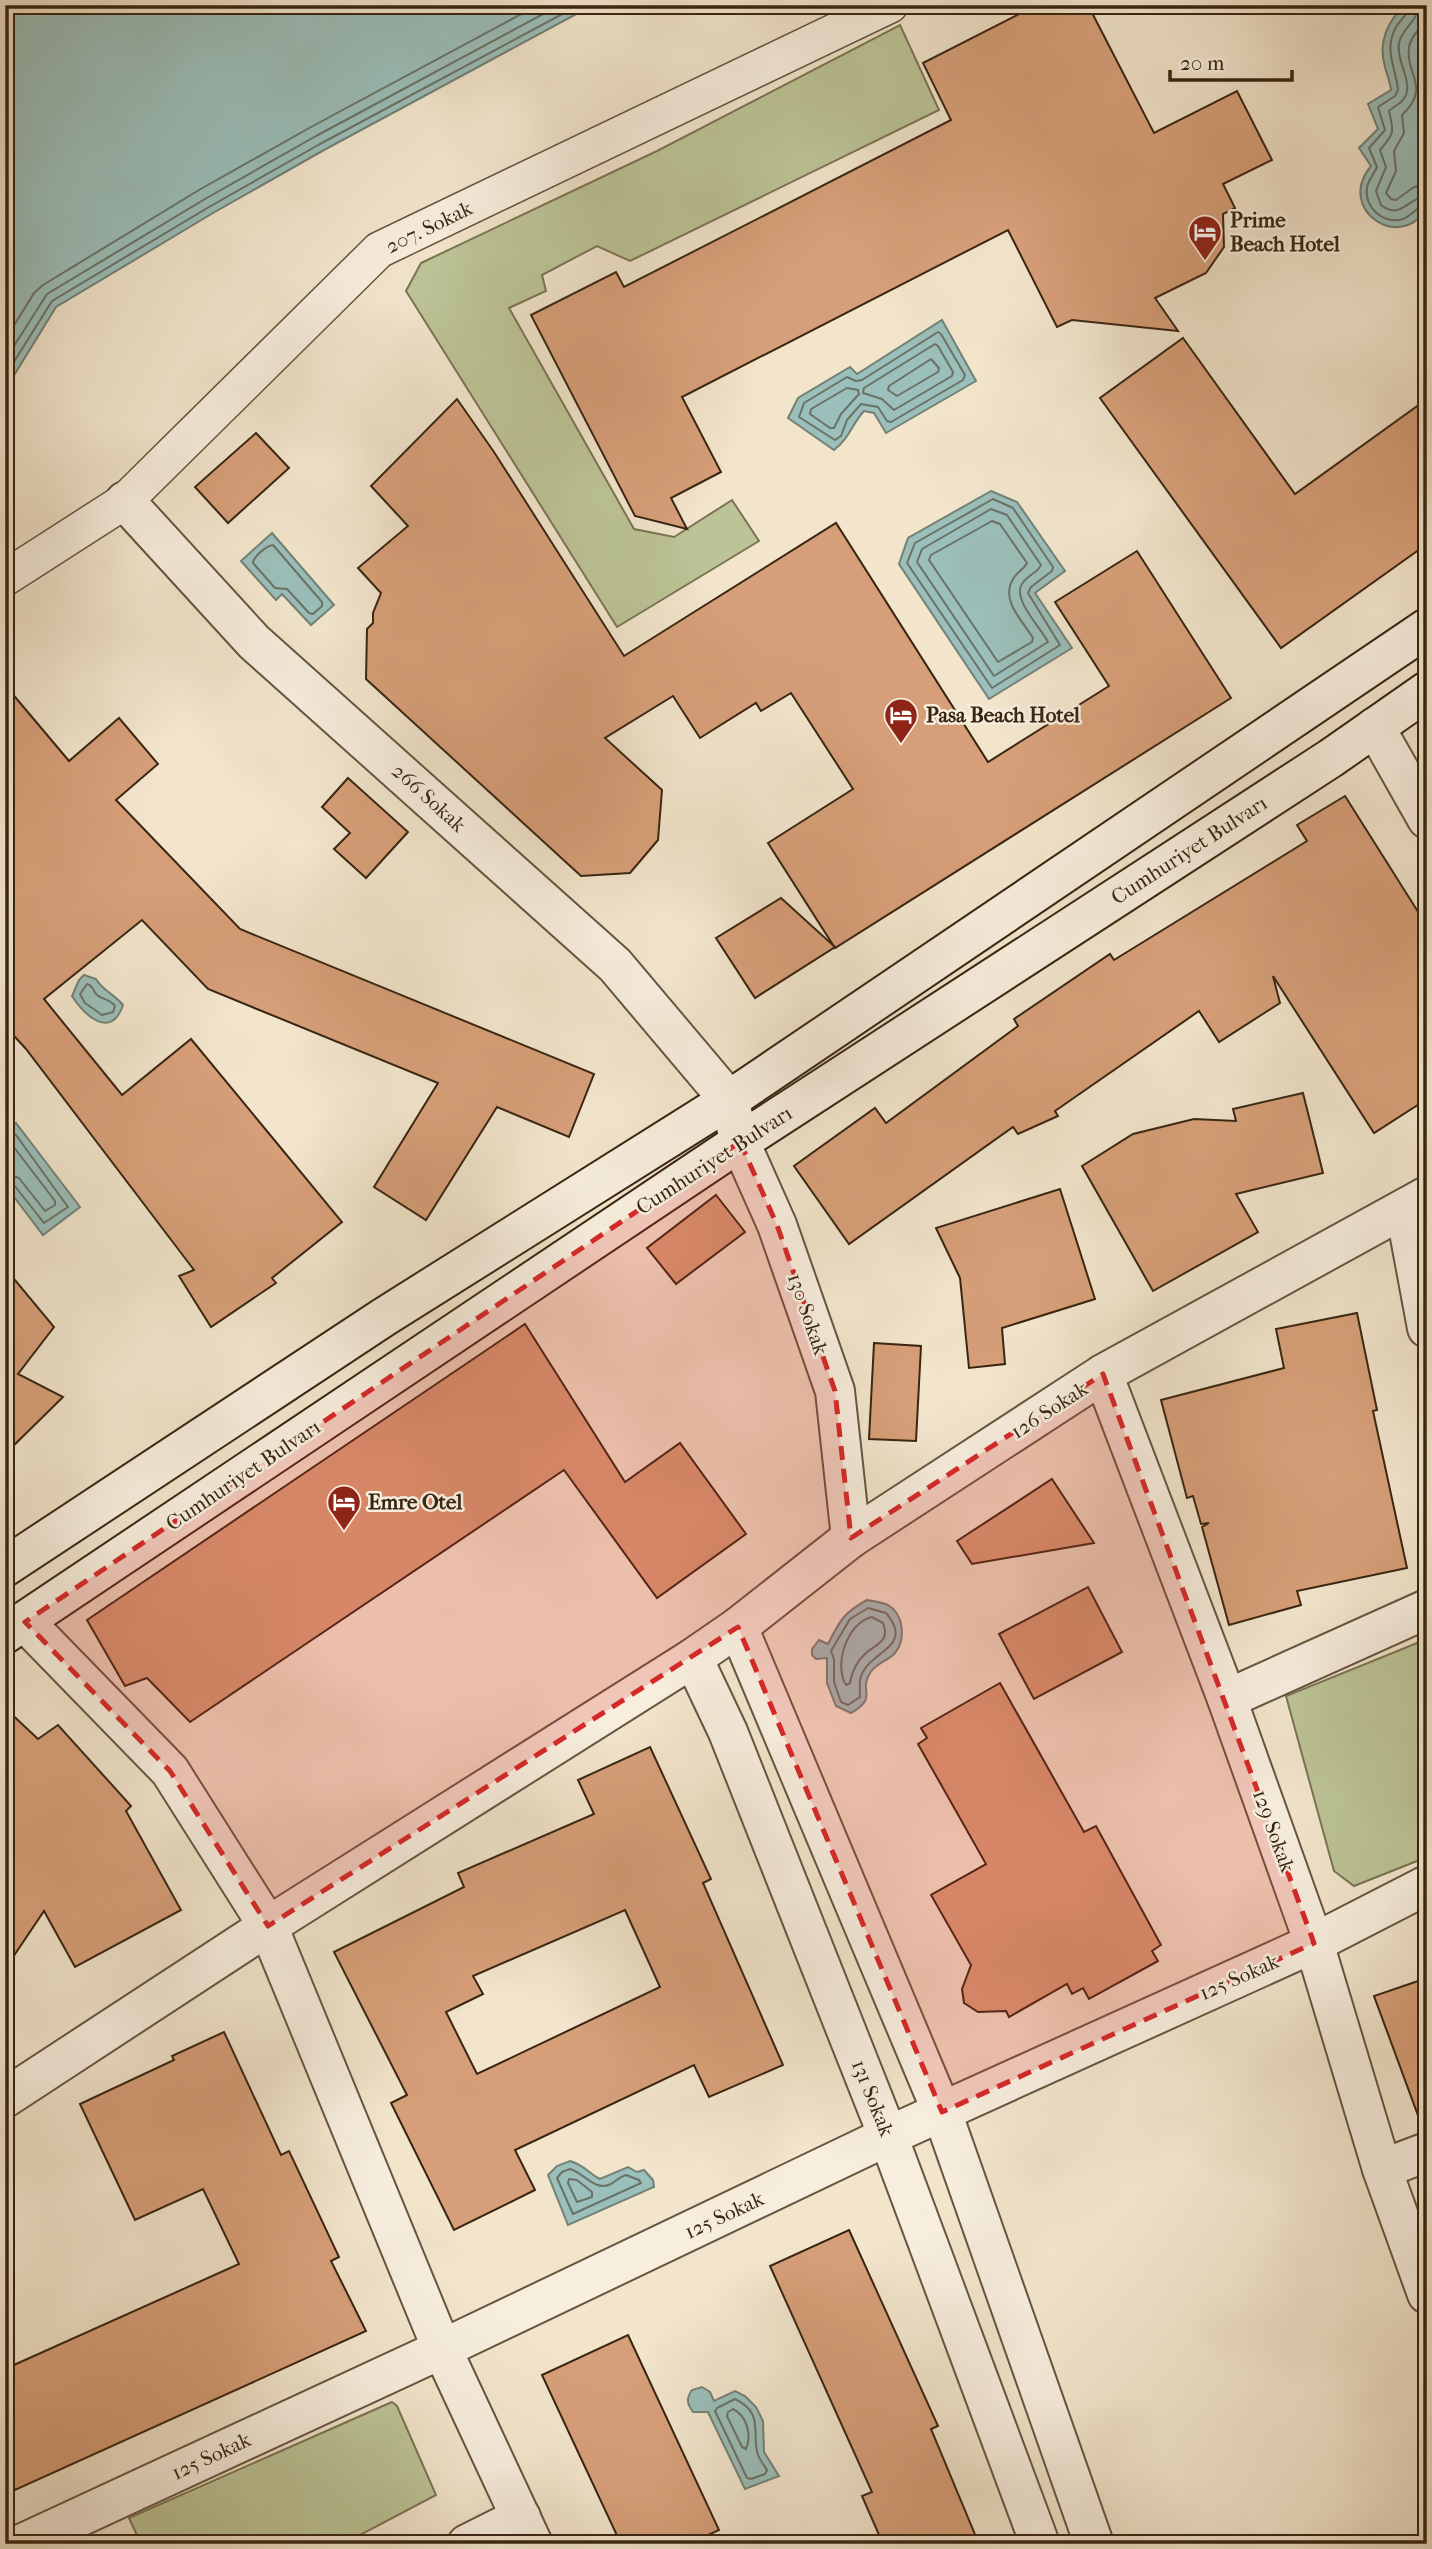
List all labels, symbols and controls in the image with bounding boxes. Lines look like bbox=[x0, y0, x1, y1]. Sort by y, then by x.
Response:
scale bar bbox=[1170, 38, 1292, 82]
text: 20 m bbox=[1180, 51, 1225, 75]
street label: 207. Sokak bbox=[382, 196, 476, 258]
place label: Prime Beach Hotel bbox=[1230, 208, 1340, 256]
hotel icon: Prime Beach Hotel bbox=[1186, 213, 1224, 262]
hotel icon: Pasa Beach Hotel bbox=[882, 696, 920, 745]
place label: Pasa Beach Hotel bbox=[926, 703, 1080, 727]
street label: 266 Sokak bbox=[387, 759, 471, 837]
street label: Cumhuriyet Bulvarı bbox=[1107, 791, 1271, 909]
street label: Cumhuriyet Bulvarı bbox=[632, 1101, 796, 1219]
street label: 130 Sokak bbox=[783, 1270, 833, 1358]
street label: 126 Sokak bbox=[1006, 1376, 1092, 1444]
street label: Cumhuriyet Bulvarı bbox=[161, 1414, 325, 1536]
hotel icon: Emre Otel bbox=[325, 1483, 363, 1532]
place label: Emre Otel bbox=[368, 1490, 462, 1514]
street label: 129 Sokak bbox=[1248, 1786, 1300, 1876]
street label: 125 Sokak bbox=[1196, 1949, 1283, 2005]
street label: 131 Sokak bbox=[847, 2056, 899, 2140]
street label: 125 Sokak bbox=[681, 2186, 768, 2244]
street label: 125 Sokak bbox=[168, 2427, 255, 2485]

